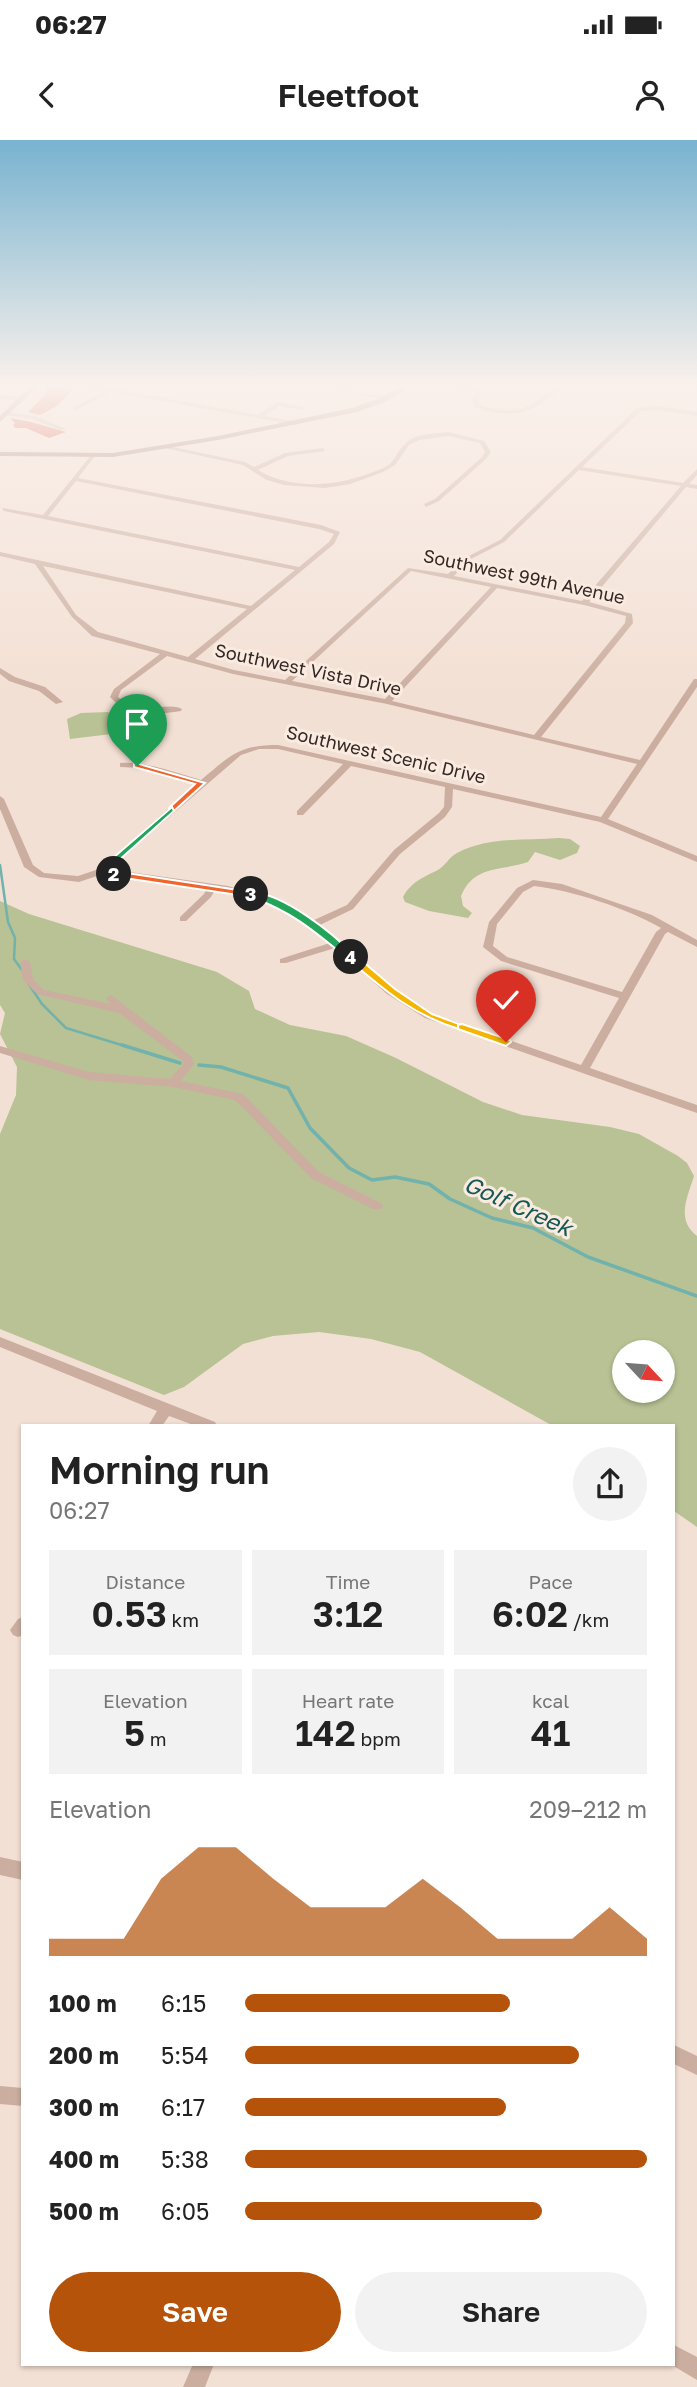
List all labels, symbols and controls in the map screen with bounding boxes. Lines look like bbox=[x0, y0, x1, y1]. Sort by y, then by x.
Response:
text: 06:27 bbox=[35, 9, 107, 40]
icon: back bbox=[28, 76, 66, 114]
text: Fleetfoot bbox=[278, 76, 419, 114]
icon: person bbox=[631, 76, 669, 114]
street label: Southwest 99th Avenue bbox=[421, 544, 627, 608]
street label: Southwest Vista Drive bbox=[213, 638, 404, 700]
pin bbox=[107, 694, 167, 766]
icon: arrive bbox=[118, 705, 156, 743]
street label: Southwest Scenic Drive bbox=[284, 720, 488, 788]
pin: 2 bbox=[96, 856, 132, 892]
text: 2 bbox=[108, 862, 119, 885]
pin: 3 bbox=[233, 876, 268, 912]
text: 3 bbox=[245, 882, 256, 905]
pin: 4 bbox=[334, 940, 368, 974]
text: 4 bbox=[345, 945, 356, 968]
pin bbox=[476, 970, 536, 1042]
icon: check bbox=[487, 981, 525, 1019]
water label: Golf Creek bbox=[460, 1169, 579, 1242]
north arrow bbox=[612, 1340, 676, 1404]
map controls bbox=[612, 1340, 675, 1403]
text: Morning run bbox=[49, 1447, 270, 1492]
button: share bbox=[573, 1447, 647, 1521]
text: 06:27 bbox=[49, 1496, 110, 1524]
text: Distance bbox=[105, 1570, 185, 1593]
text: Time bbox=[326, 1570, 370, 1593]
text: Pace bbox=[528, 1570, 573, 1593]
text: 0.53 bbox=[92, 1593, 167, 1635]
text: 3:12 bbox=[313, 1593, 383, 1635]
text: 6:02 bbox=[492, 1593, 568, 1635]
text: km bbox=[167, 1608, 199, 1631]
text: /km bbox=[568, 1608, 609, 1631]
text: Elevation bbox=[103, 1689, 188, 1712]
text: Heart rate bbox=[302, 1689, 394, 1712]
text: kcal bbox=[532, 1689, 569, 1712]
text: 5 bbox=[124, 1712, 145, 1754]
text: 142 bbox=[295, 1712, 356, 1754]
text: 41 bbox=[531, 1712, 570, 1754]
text: m bbox=[145, 1727, 167, 1750]
text: bpm bbox=[356, 1727, 401, 1750]
text: Elevation bbox=[49, 1795, 151, 1823]
text: 209–212 m bbox=[529, 1795, 647, 1823]
text: 100 m bbox=[49, 1989, 117, 2017]
text: 6:15 bbox=[161, 1989, 206, 2017]
text: 200 m bbox=[49, 2041, 119, 2069]
text: 5:54 bbox=[161, 2041, 209, 2069]
text: 300 m bbox=[49, 2093, 119, 2121]
text: 6:17 bbox=[161, 2093, 205, 2121]
text: 400 m bbox=[49, 2145, 119, 2173]
text: 5:38 bbox=[161, 2145, 209, 2173]
text: 500 m bbox=[49, 2197, 119, 2225]
text: 6:05 bbox=[161, 2197, 209, 2225]
button: Save bbox=[49, 2272, 341, 2352]
button: Share bbox=[355, 2272, 647, 2352]

